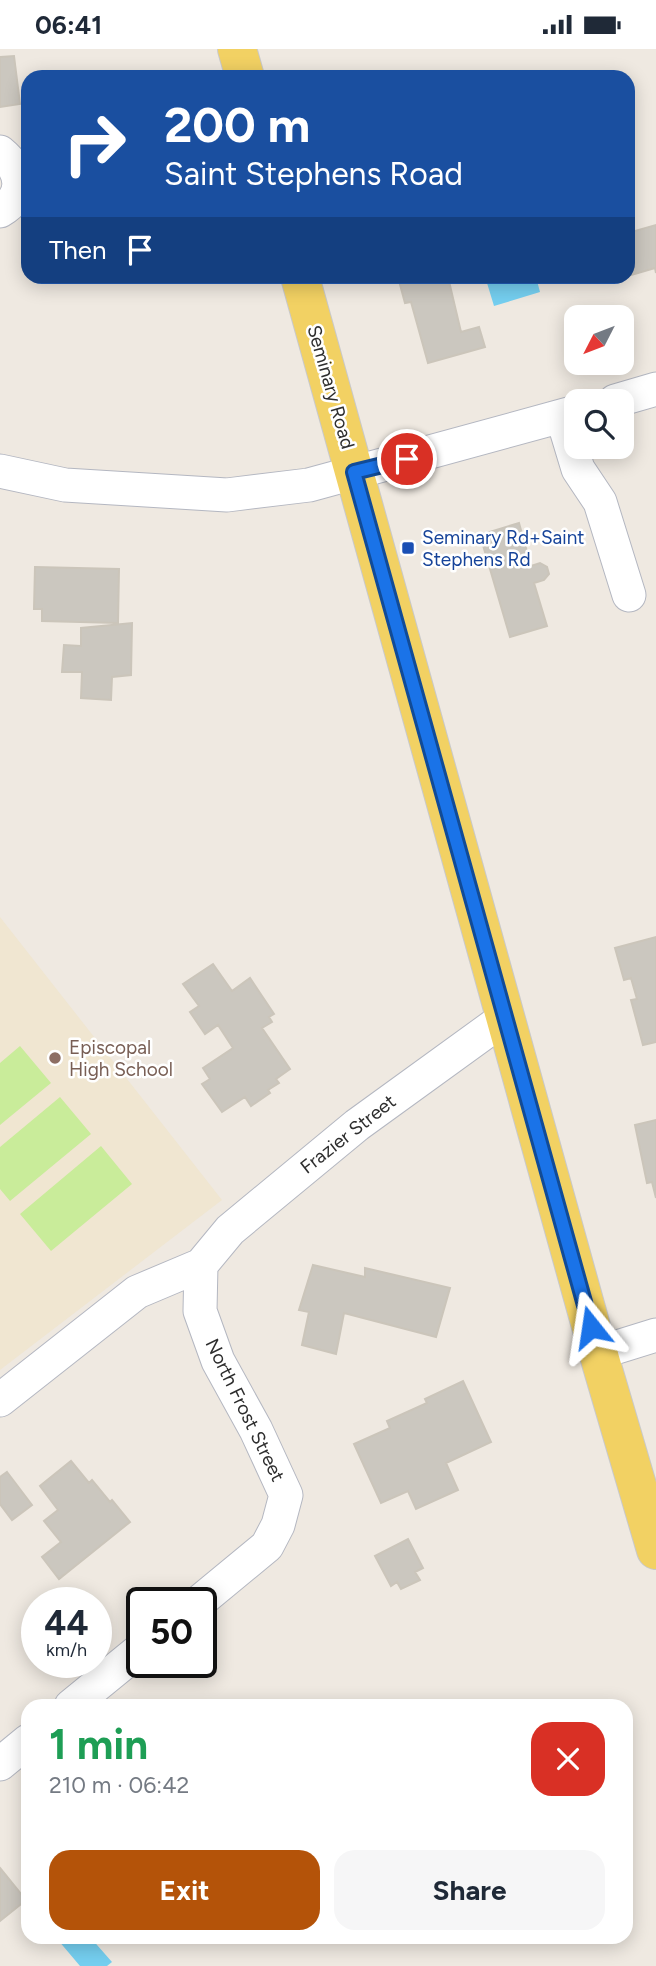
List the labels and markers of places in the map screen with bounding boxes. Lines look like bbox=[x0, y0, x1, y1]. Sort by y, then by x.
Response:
pin bbox=[377, 429, 437, 489]
place label: Seminary Rd+Saint Stephens Rd bbox=[422, 526, 584, 571]
marker: Seminary Rd+Saint Stephens Rd bbox=[400, 540, 416, 556]
place label: Episcopal High School bbox=[69, 1036, 173, 1081]
marker: Episcopal High School bbox=[47, 1050, 63, 1066]

